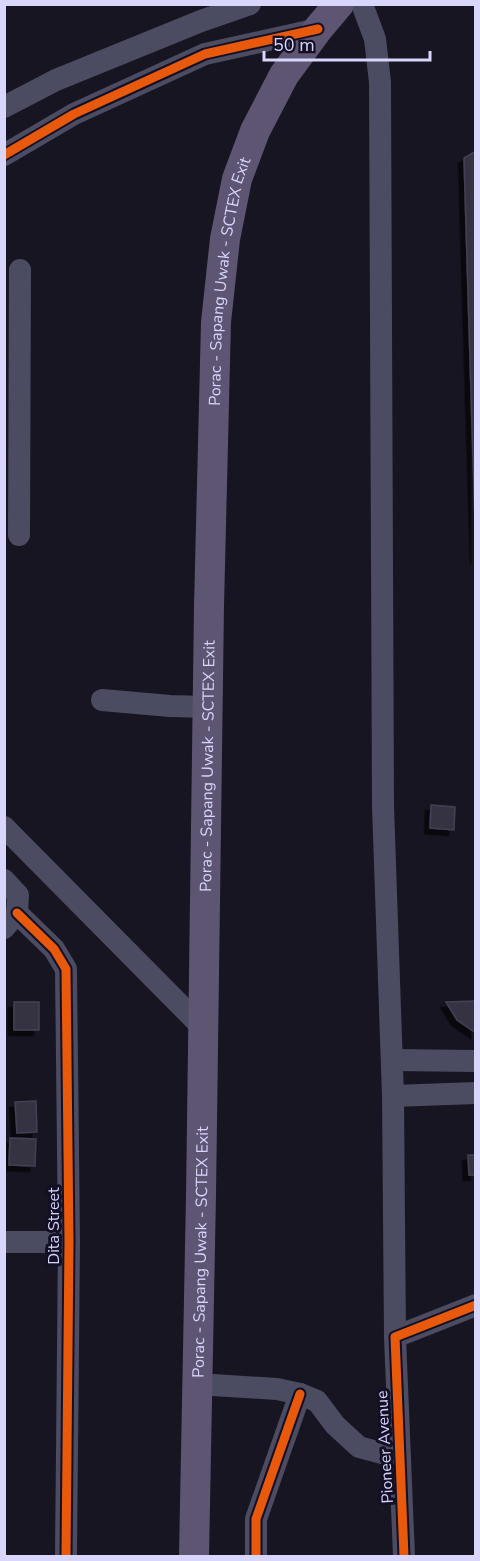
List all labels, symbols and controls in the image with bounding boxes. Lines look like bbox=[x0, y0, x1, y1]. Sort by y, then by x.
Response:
scale bar bbox=[264, 24, 430, 62]
text: 50 m bbox=[273, 33, 315, 57]
street label: Porac - Sapang Uwak - SCTEX Exit bbox=[204, 154, 256, 406]
street label: Porac - Sapang Uwak - SCTEX Exit bbox=[195, 640, 221, 892]
street label: Porac - Sapang Uwak - SCTEX Exit bbox=[187, 1126, 214, 1378]
street label: Dita Street bbox=[43, 1187, 65, 1265]
street label: Pioneer Avenue bbox=[371, 1390, 399, 1504]

